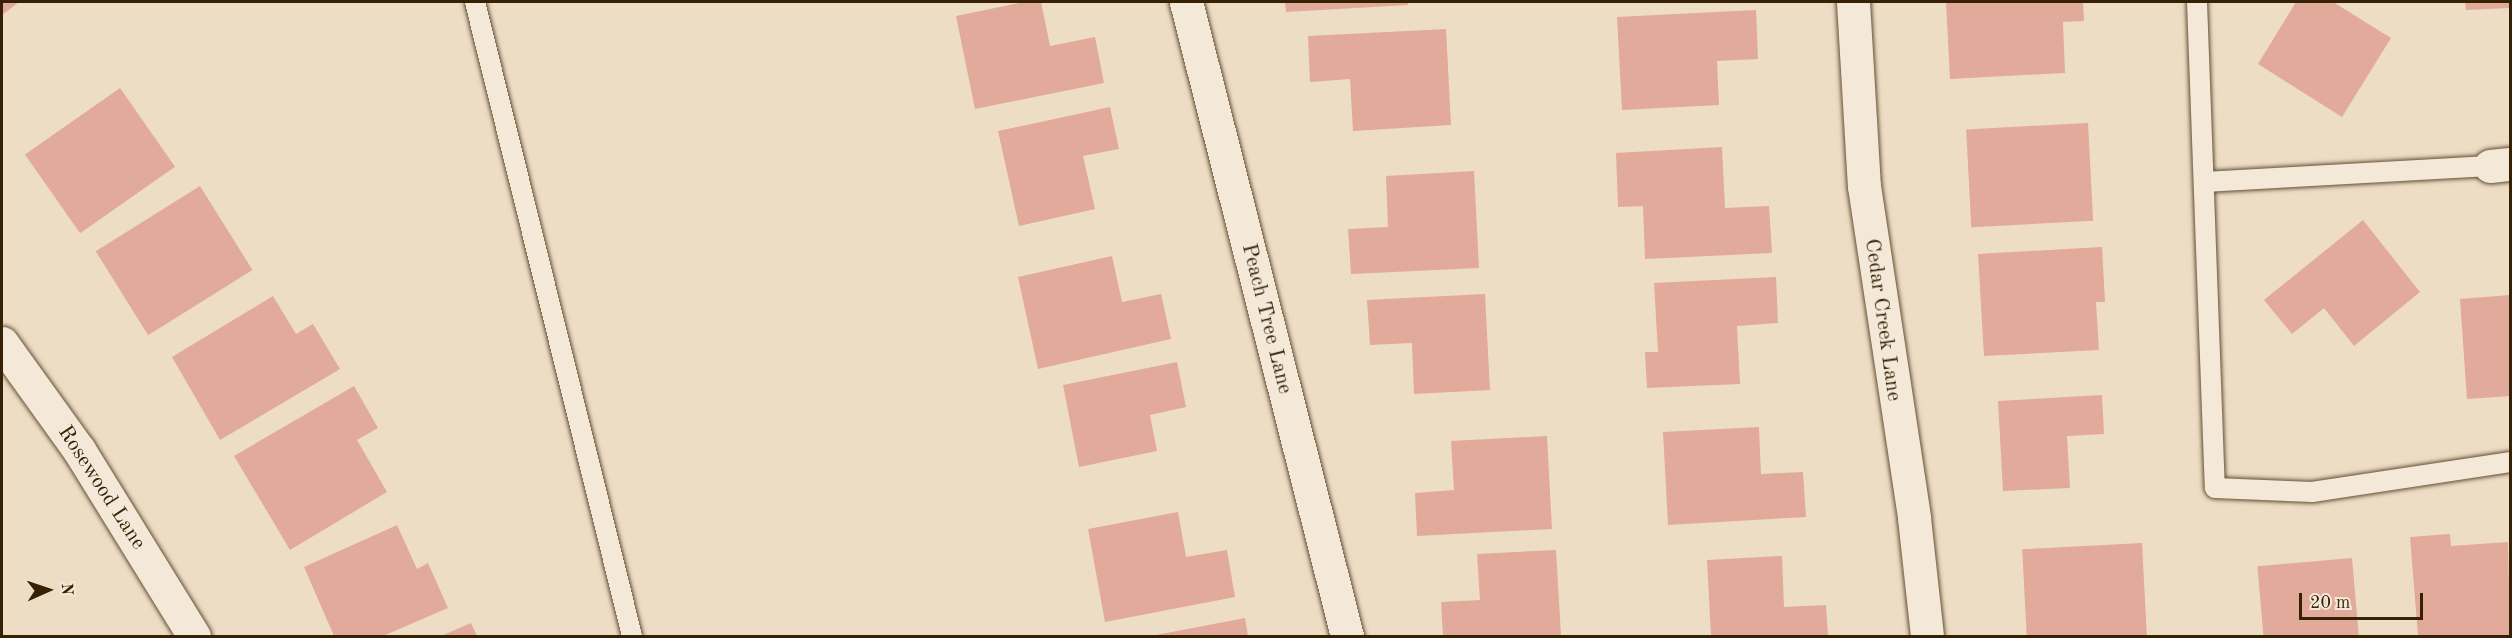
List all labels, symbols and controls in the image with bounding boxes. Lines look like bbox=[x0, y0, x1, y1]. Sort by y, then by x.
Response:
street label: Cedar Creek Lane bbox=[1858, 237, 1906, 403]
street label: Peach Tree Lane bbox=[1235, 241, 1297, 397]
street label: Rosewood Lane bbox=[52, 421, 150, 555]
north arrow bbox=[18, 560, 78, 620]
scale bar bbox=[2302, 581, 2426, 619]
text: N bbox=[58, 583, 74, 596]
text: 20 m bbox=[2310, 594, 2350, 612]

